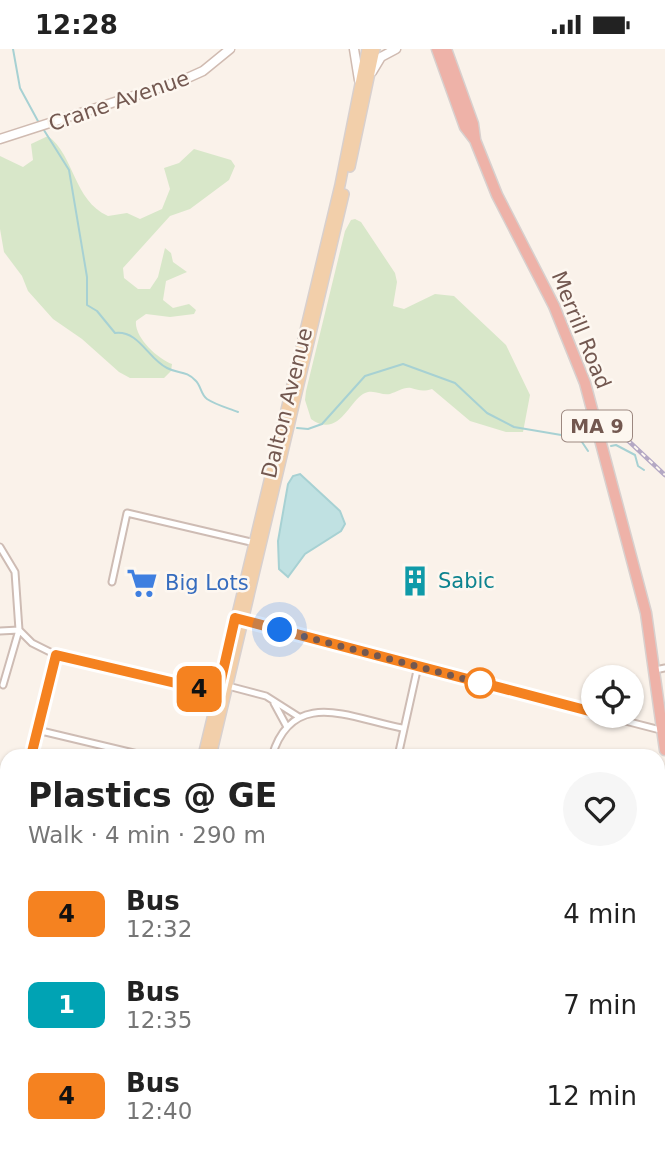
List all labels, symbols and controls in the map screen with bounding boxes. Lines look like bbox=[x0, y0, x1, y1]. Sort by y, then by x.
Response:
text: 12:28 bbox=[35, 10, 118, 40]
street label: Crane Avenue bbox=[46, 66, 192, 136]
street label: Merrill Road bbox=[546, 268, 616, 392]
street label: Dalton Avenue bbox=[257, 325, 317, 481]
road number: MA 9 bbox=[562, 411, 632, 441]
building icon: Sabic bbox=[398, 564, 432, 598]
supermarket icon: Big Lots bbox=[125, 566, 159, 600]
place label: Sabic bbox=[438, 569, 495, 593]
place label: Big Lots bbox=[165, 571, 249, 595]
your location bbox=[262, 612, 297, 647]
map controls bbox=[581, 665, 644, 728]
button: locate bbox=[581, 665, 644, 728]
line badge: 4 bbox=[176, 666, 222, 712]
unlabelled marker bbox=[465, 668, 495, 698]
text: 4 bbox=[191, 675, 207, 703]
button: heart bbox=[563, 772, 637, 846]
text: Plastics @ GE bbox=[28, 776, 277, 815]
text: Walk · 4 min · 290 m bbox=[28, 822, 266, 848]
text: Bus bbox=[126, 886, 180, 916]
text: 4 min bbox=[563, 899, 637, 929]
text: 4 bbox=[58, 900, 75, 928]
text: 12:32 bbox=[126, 916, 192, 942]
text: Bus bbox=[126, 977, 180, 1007]
text: 7 min bbox=[563, 990, 637, 1020]
text: 1 bbox=[58, 991, 75, 1019]
text: 12:35 bbox=[126, 1007, 192, 1033]
text: Bus bbox=[126, 1068, 180, 1098]
text: 12 min bbox=[547, 1081, 637, 1111]
text: 4 bbox=[58, 1082, 75, 1110]
text: 12:40 bbox=[126, 1098, 192, 1124]

